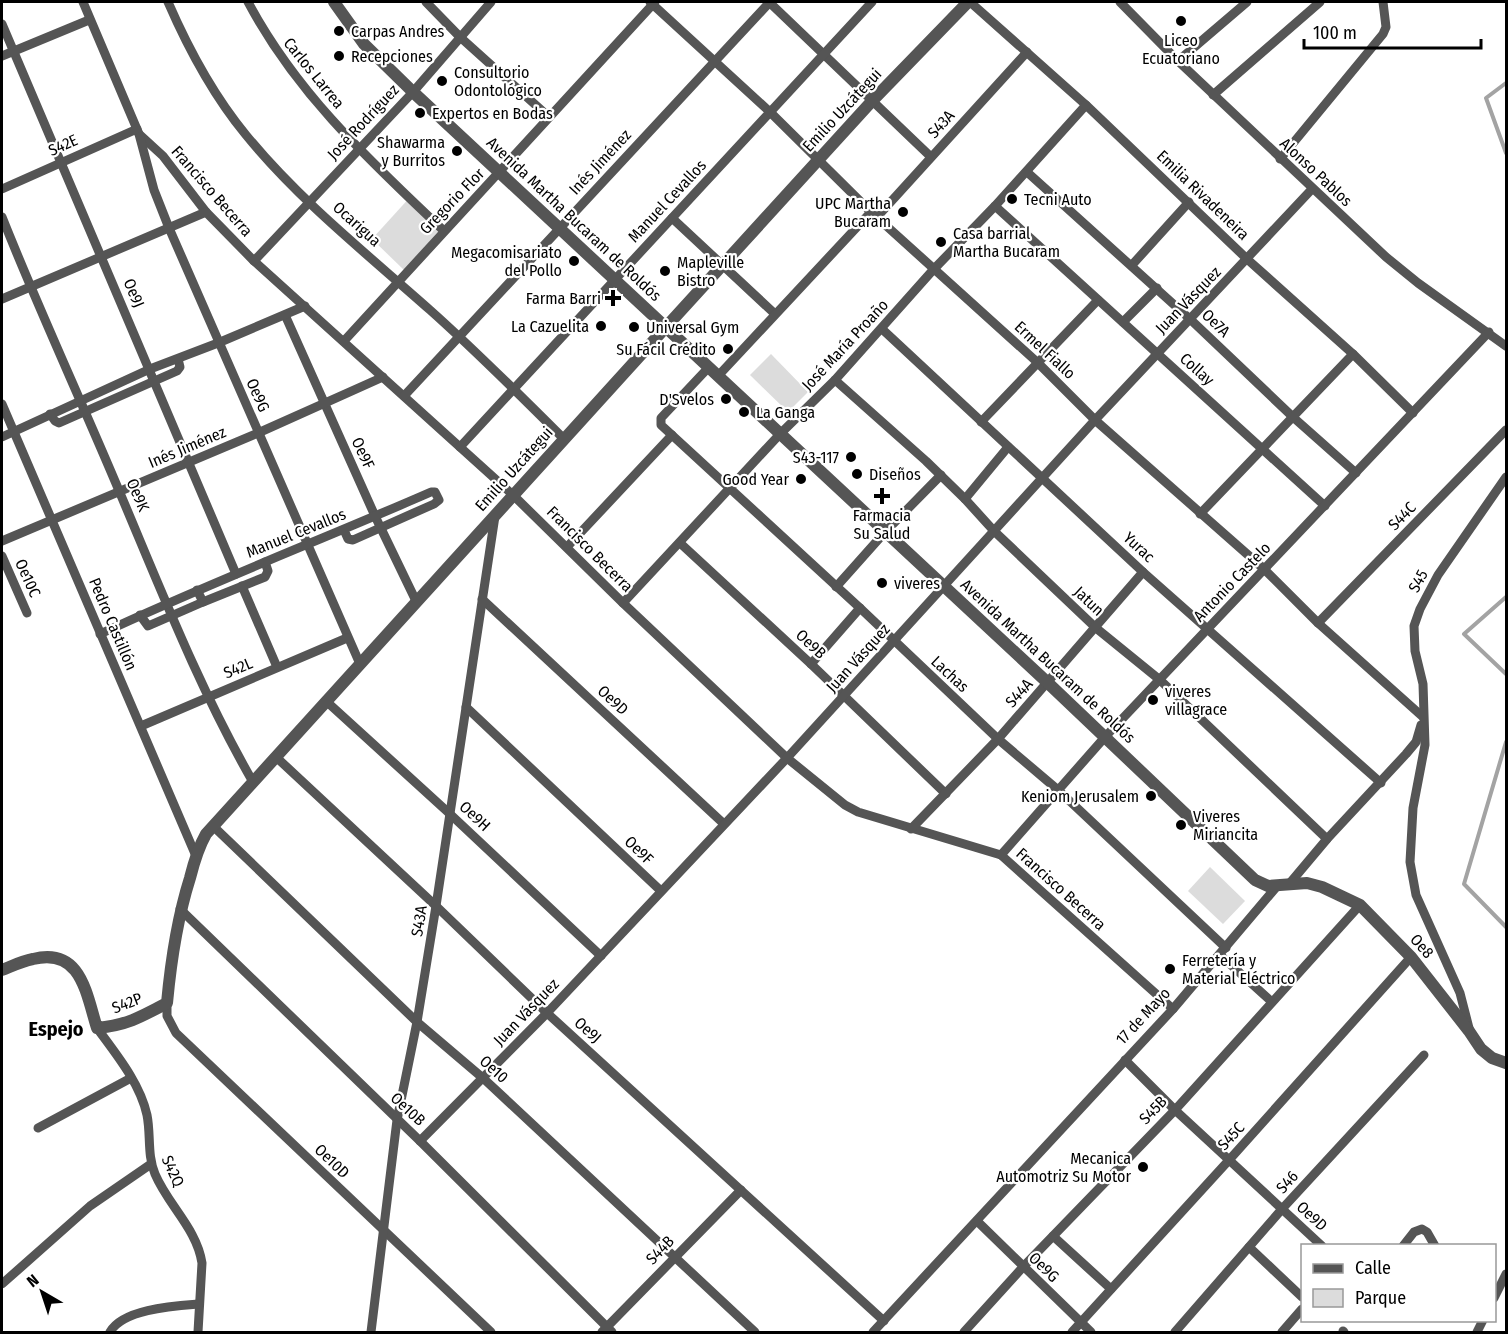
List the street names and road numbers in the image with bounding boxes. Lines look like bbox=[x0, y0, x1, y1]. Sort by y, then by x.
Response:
street label: Carlos Larrea bbox=[280, 34, 348, 112]
street label: Emilio Uzcátegui bbox=[799, 64, 885, 156]
street label: José Rodríguez bbox=[323, 80, 403, 164]
street label: S43A bbox=[924, 106, 959, 142]
street label: Inés Jiménez bbox=[565, 125, 635, 199]
street label: S42E bbox=[45, 130, 81, 160]
street label: Avenida Martha Bucaram de Roldós bbox=[483, 133, 665, 305]
street label: Alonso Pablos bbox=[1276, 134, 1356, 210]
street label: Francisco Becerra bbox=[167, 142, 257, 240]
street label: Emilia Rivadeneira bbox=[1153, 146, 1253, 244]
street label: Manuel Cevallos bbox=[624, 156, 710, 246]
street label: Gregorio Flor bbox=[416, 164, 489, 238]
street label: Ocarigua bbox=[329, 198, 385, 250]
street label: Juan Vásquez bbox=[1151, 263, 1225, 337]
street label: Oe9J bbox=[119, 276, 149, 310]
street label: José María Proaño bbox=[798, 295, 892, 395]
street label: Oe7A bbox=[1198, 305, 1234, 341]
street label: Ermel Fiallo bbox=[1011, 317, 1079, 383]
street label: Collay bbox=[1176, 349, 1219, 390]
street label: Oe9G bbox=[242, 375, 274, 415]
street label: Inés Jiménez bbox=[145, 422, 229, 472]
street label: Emilio Uzcátegui bbox=[471, 423, 557, 515]
street label: Oe9F bbox=[348, 434, 378, 472]
street label: Oe9K bbox=[123, 476, 154, 515]
street label: S44C bbox=[1384, 498, 1420, 534]
street label: Francisco Becerra bbox=[543, 502, 637, 596]
street label: Manuel Cevallos bbox=[243, 504, 349, 562]
street label: Yurac bbox=[1120, 528, 1159, 566]
street label: Antonio Castelo bbox=[1189, 538, 1275, 626]
street label: Oe10C bbox=[11, 556, 45, 600]
street label: S45 bbox=[1404, 566, 1432, 596]
street label: Pedro Castillón bbox=[85, 575, 141, 673]
street label: Avenida Martha Bucaram de Roldós bbox=[957, 575, 1139, 747]
street label: Jatun bbox=[1070, 582, 1108, 620]
street label: Juan Vásquez bbox=[822, 620, 894, 696]
street label: Oe9B bbox=[792, 625, 830, 663]
street label: Lachas bbox=[927, 652, 973, 696]
street label: S42L bbox=[221, 653, 255, 683]
street label: S44A bbox=[1001, 674, 1037, 711]
street label: Oe9D bbox=[594, 681, 632, 719]
street label: Oe9H bbox=[456, 797, 494, 835]
street label: Oe9F bbox=[621, 832, 657, 868]
street label: Francisco Becerra bbox=[1012, 844, 1110, 934]
street label: S43A bbox=[407, 904, 431, 938]
street label: Oe8 bbox=[1406, 930, 1438, 962]
street label: Juan Vásquez bbox=[489, 975, 563, 1049]
street label: 17 de Mayo bbox=[1112, 983, 1174, 1049]
street label: S42P bbox=[109, 989, 145, 1017]
street label: Oe9J bbox=[571, 1013, 605, 1047]
street label: Oe10 bbox=[476, 1051, 512, 1087]
street label: Oe10B bbox=[387, 1088, 429, 1130]
street label: S45B bbox=[1135, 1092, 1171, 1128]
street label: S45C bbox=[1214, 1118, 1248, 1154]
street label: Oe10D bbox=[311, 1140, 353, 1182]
street label: S42Q bbox=[158, 1152, 188, 1190]
street label: S46 bbox=[1272, 1167, 1302, 1197]
street label: Oe9D bbox=[1293, 1197, 1331, 1235]
street label: S44B bbox=[642, 1232, 678, 1268]
street label: Oe9G bbox=[1025, 1248, 1063, 1286]

